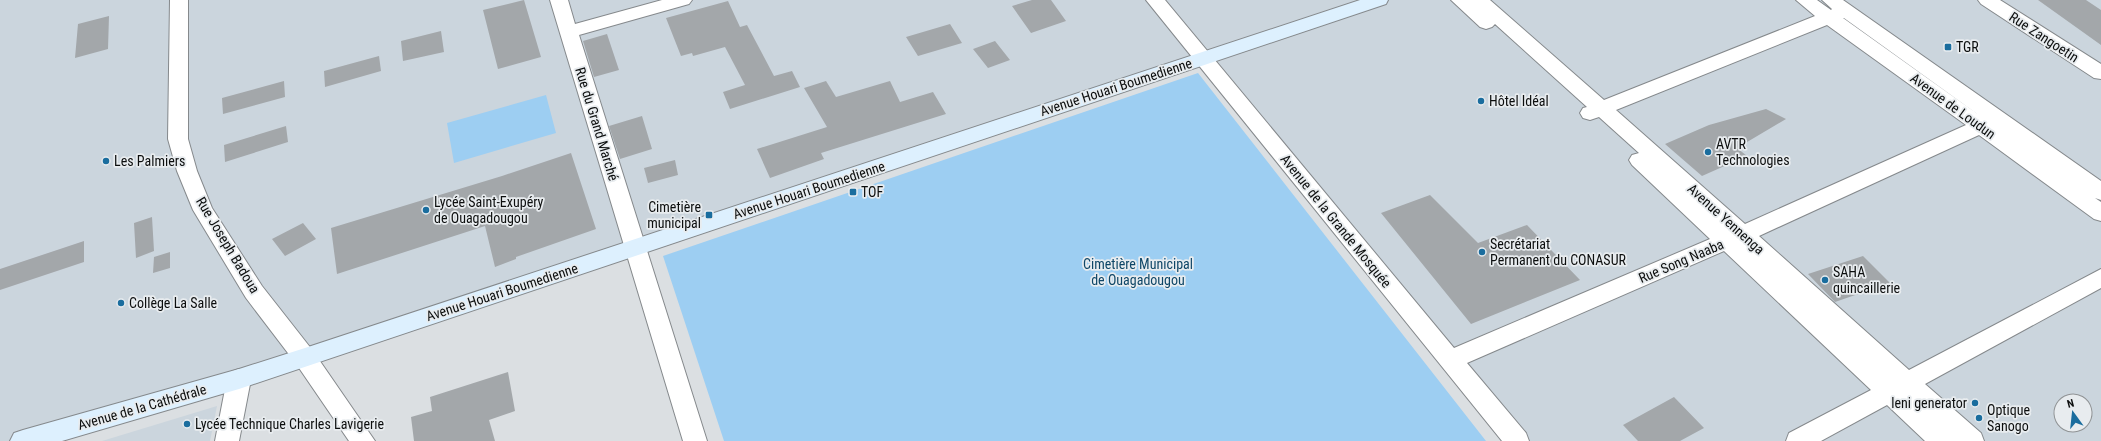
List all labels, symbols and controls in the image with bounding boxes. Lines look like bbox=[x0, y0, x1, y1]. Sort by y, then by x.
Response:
street label: Rue Zangoetin bbox=[2006, 9, 2082, 65]
place label: TGR bbox=[1956, 39, 1979, 55]
marker: TGR bbox=[1943, 42, 1953, 52]
street label: Avenue Houari Boumedienne bbox=[1038, 55, 1194, 119]
street label: Rue du Grand Marché bbox=[572, 65, 622, 183]
street label: Avenue de Loudun bbox=[1907, 70, 1999, 142]
place label: Hôtel Idéal bbox=[1489, 93, 1549, 109]
marker: Hôtel Idéal bbox=[1476, 96, 1486, 106]
place label: AVTR Technologies bbox=[1716, 136, 1790, 168]
marker: AVTR Technologies bbox=[1703, 147, 1713, 157]
street label: Avenue de la Grande Mosquée bbox=[1277, 151, 1395, 291]
place label: Les Palmiers bbox=[114, 153, 185, 169]
marker: Les Palmiers bbox=[101, 156, 111, 166]
street label: Avenue Houari Boumedienne bbox=[731, 158, 887, 222]
street label: Avenue Yennenga bbox=[1684, 180, 1768, 258]
place label: TOF bbox=[861, 184, 884, 200]
marker: TOF bbox=[848, 187, 858, 197]
street label: Rue Joseph Badoua bbox=[193, 194, 263, 296]
place label: Lycée Saint-Exupéry de Ouagadougou bbox=[434, 194, 544, 226]
place label: Cimetière municipal bbox=[647, 199, 701, 231]
marker: Lycée Saint-Exupéry de Ouagadougou bbox=[421, 205, 431, 215]
marker: Cimetière municipal bbox=[704, 210, 714, 220]
place label: Secrétariat Permanent du CONASUR bbox=[1490, 236, 1626, 268]
street label: Rue Song Naaba bbox=[1636, 236, 1726, 286]
marker: Secrétariat Permanent du CONASUR bbox=[1477, 247, 1487, 257]
park label: Cimetière Municipal de Ouagadougou bbox=[1083, 256, 1193, 288]
street label: Avenue Houari Boumedienne bbox=[424, 260, 580, 324]
place label: SAHA quincaillerie bbox=[1833, 264, 1901, 296]
marker: SAHA quincaillerie bbox=[1820, 275, 1830, 285]
place label: Collège La Salle bbox=[129, 295, 218, 311]
marker: Collège La Salle bbox=[116, 298, 126, 308]
street label: Avenue de la Cathédrale bbox=[76, 381, 208, 433]
north arrow bbox=[2053, 393, 2093, 433]
place label: leni generator bbox=[1891, 395, 1967, 411]
text: N bbox=[2066, 397, 2076, 411]
marker: leni generator bbox=[1970, 398, 1980, 408]
place label: Optique Sanogo bbox=[1987, 402, 2030, 434]
marker: Optique Sanogo bbox=[1974, 413, 1984, 423]
place label: Lycée Technique Charles Lavigerie bbox=[195, 416, 384, 432]
marker: Lycée Technique Charles Lavigerie bbox=[182, 419, 192, 429]

